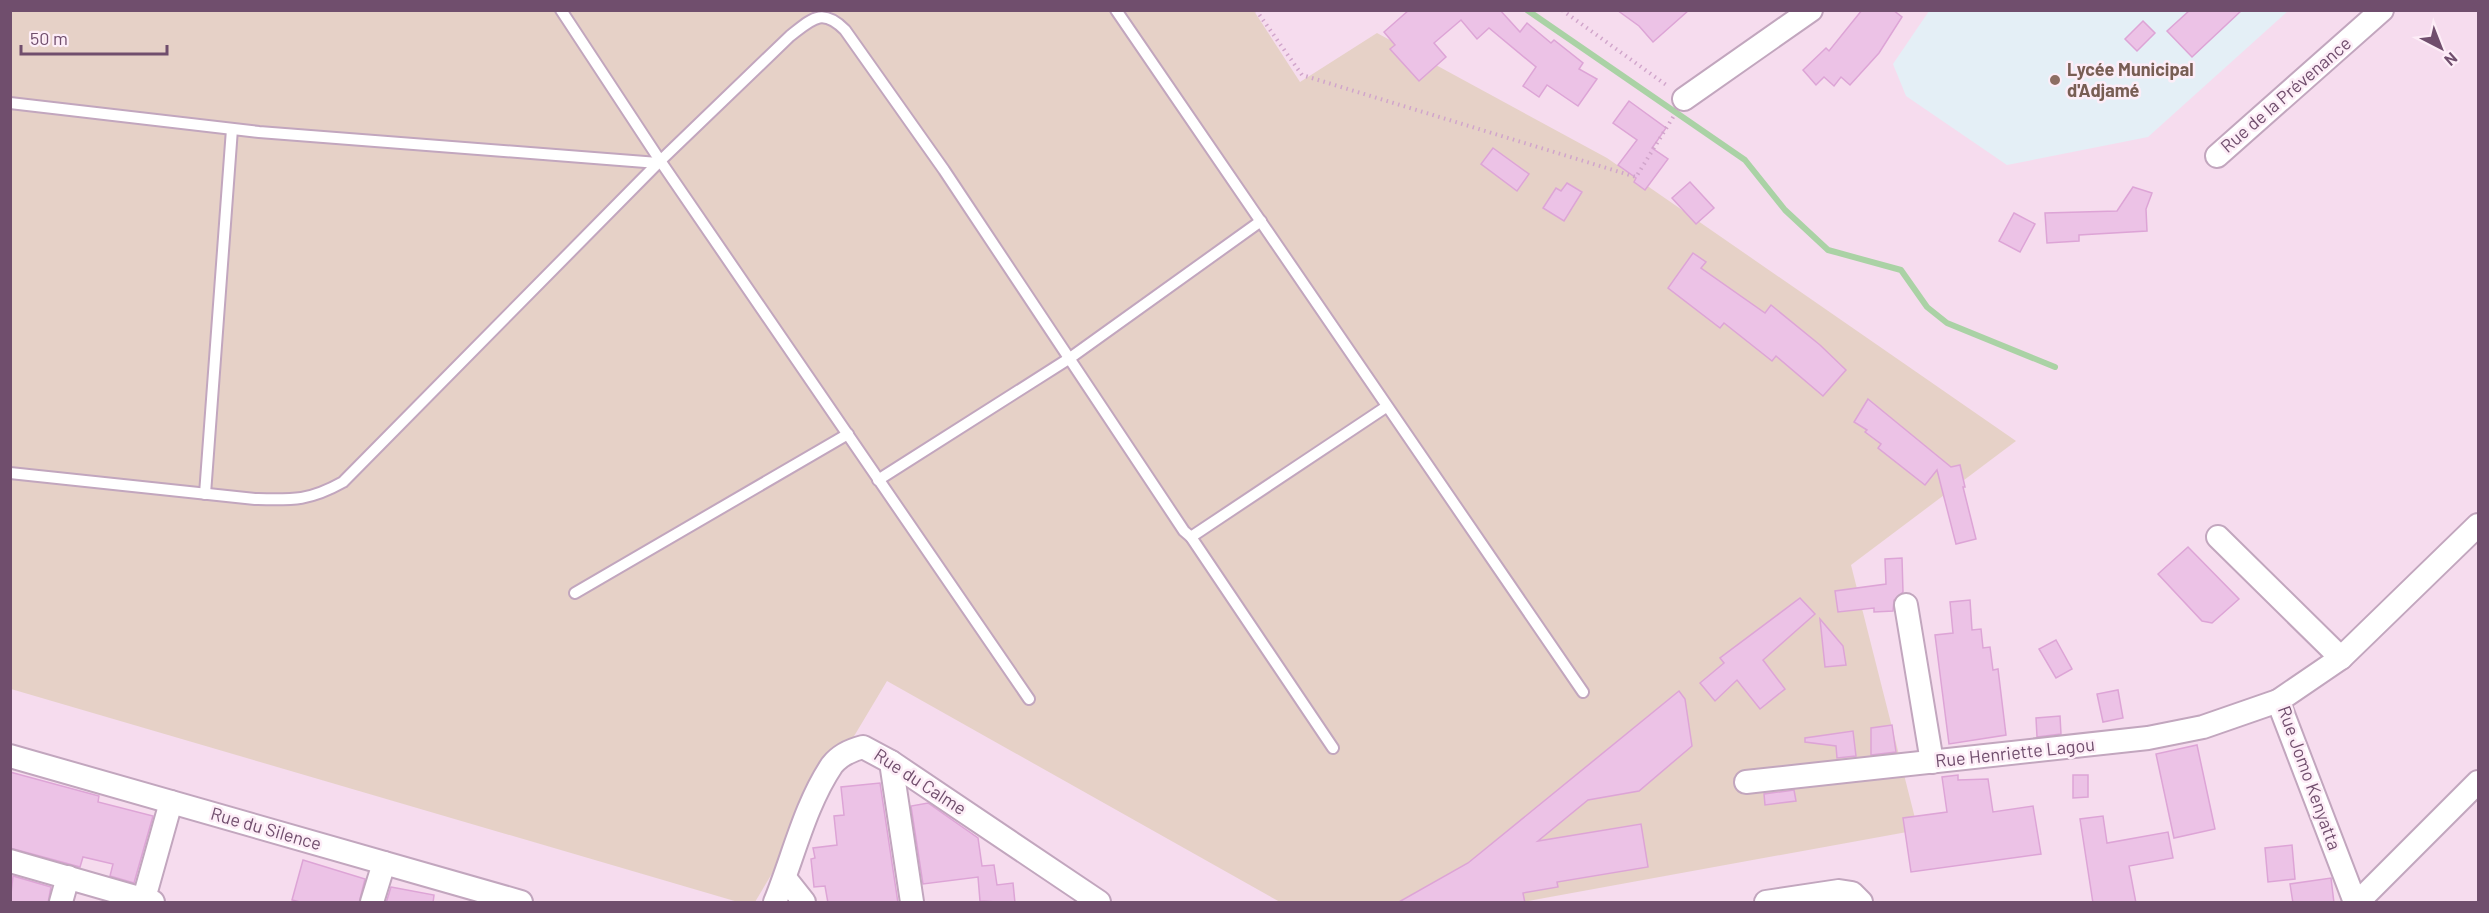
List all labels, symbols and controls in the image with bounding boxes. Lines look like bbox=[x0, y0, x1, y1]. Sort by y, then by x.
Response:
scale bar bbox=[21, 18, 166, 56]
north arrow bbox=[2411, 18, 2471, 78]
text: 50 m bbox=[30, 27, 68, 49]
street label: Rue de la Prévenance bbox=[2216, 32, 2355, 157]
text: N bbox=[2441, 49, 2462, 70]
place label: Lycée Municipal d'Adjamé bbox=[2067, 58, 2194, 101]
marker: Lycée Municipal d'Adjamé bbox=[2048, 73, 2062, 87]
street label: Rue Jomo Kenyatta bbox=[2274, 703, 2346, 853]
street label: Rue Henriette Lagou bbox=[1934, 733, 2096, 771]
street label: Rue du Calme bbox=[870, 743, 971, 819]
street label: Rue du Silence bbox=[208, 802, 324, 854]

